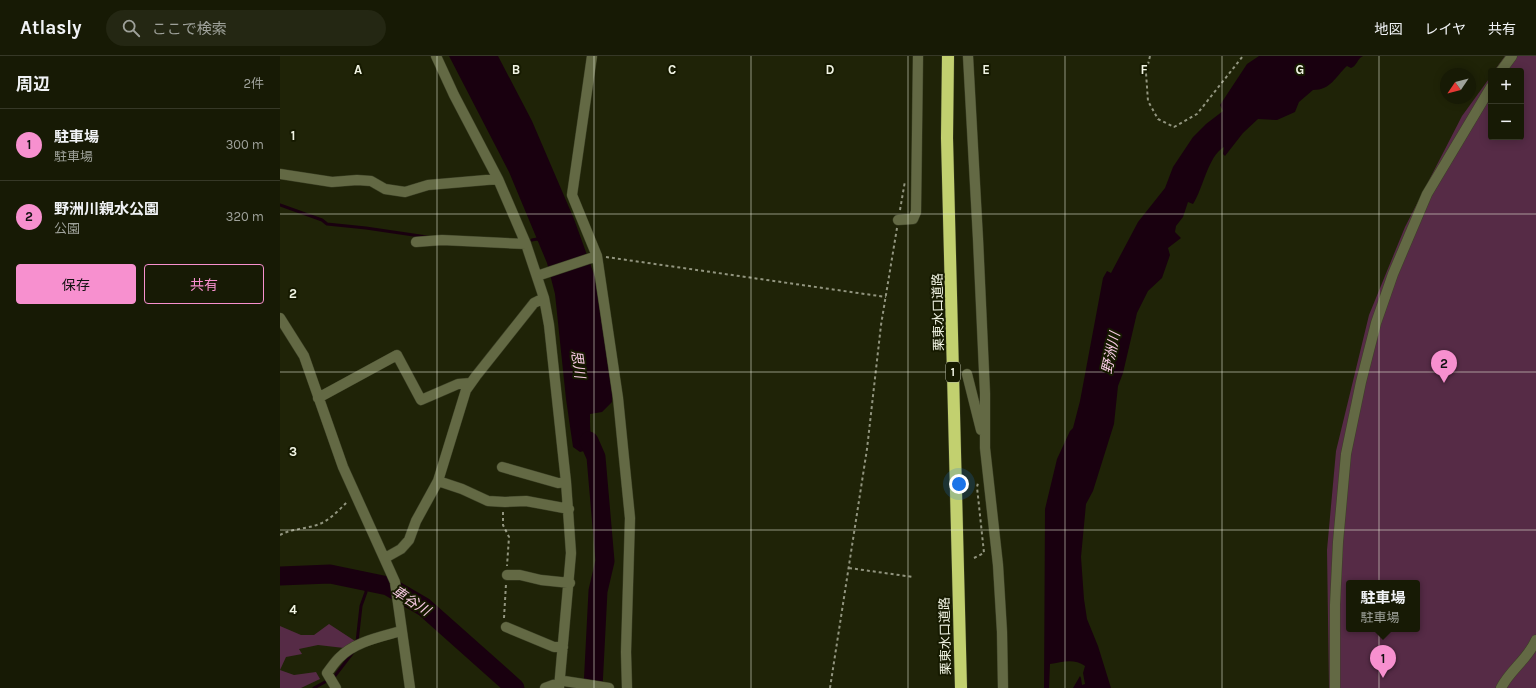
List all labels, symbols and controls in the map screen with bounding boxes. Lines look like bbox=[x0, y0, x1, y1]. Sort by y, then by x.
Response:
search box bbox=[106, 10, 386, 46]
text: Atlasly bbox=[20, 17, 82, 39]
icon: search bbox=[120, 17, 142, 39]
text: ここで検索 bbox=[152, 20, 227, 38]
text: 地図 bbox=[1374, 21, 1402, 38]
text: レイヤ bbox=[1424, 21, 1466, 38]
text: 共有 bbox=[1488, 21, 1516, 38]
text: A bbox=[354, 62, 362, 77]
text: B bbox=[512, 62, 520, 77]
text: C bbox=[668, 62, 676, 77]
text: D bbox=[826, 62, 835, 77]
text: E bbox=[982, 62, 990, 77]
text: F bbox=[1140, 62, 1148, 77]
text: G bbox=[1296, 62, 1304, 77]
north arrow bbox=[1440, 68, 1476, 104]
map controls bbox=[1488, 68, 1524, 140]
button: + bbox=[1488, 68, 1524, 104]
text: 周辺 bbox=[16, 74, 50, 94]
text: 2件 bbox=[243, 76, 264, 91]
button: − bbox=[1488, 104, 1524, 140]
text: 駐車場 bbox=[54, 128, 99, 146]
text: 1 bbox=[291, 128, 295, 143]
text: 1 bbox=[27, 137, 31, 152]
text: 300 m bbox=[226, 137, 264, 152]
text: 駐車場 bbox=[54, 149, 93, 164]
text: 野洲川親水公園 bbox=[54, 200, 159, 218]
text: 2 bbox=[25, 209, 33, 224]
text: 320 m bbox=[226, 209, 264, 224]
text: 公園 bbox=[54, 221, 80, 236]
button: 保存 bbox=[16, 264, 136, 304]
button: 共有 bbox=[144, 264, 264, 304]
street label: 栗東水口道路 bbox=[930, 273, 946, 351]
text: 2 bbox=[289, 286, 297, 301]
water label: 野洲川 bbox=[1098, 329, 1124, 375]
water label: 思川 bbox=[568, 349, 589, 381]
pin: 2 bbox=[1431, 350, 1457, 383]
road number: 1 bbox=[946, 362, 960, 382]
text: 3 bbox=[289, 444, 297, 459]
your location bbox=[949, 474, 969, 494]
popup bbox=[1346, 580, 1420, 632]
water label: 車谷川 bbox=[389, 582, 435, 621]
text: 駐車場 bbox=[1360, 589, 1406, 607]
street label: 栗東水口道路 bbox=[937, 597, 953, 675]
text: 4 bbox=[289, 602, 297, 617]
text: 駐車場 bbox=[1360, 610, 1400, 625]
pin: 1 bbox=[1370, 645, 1396, 678]

